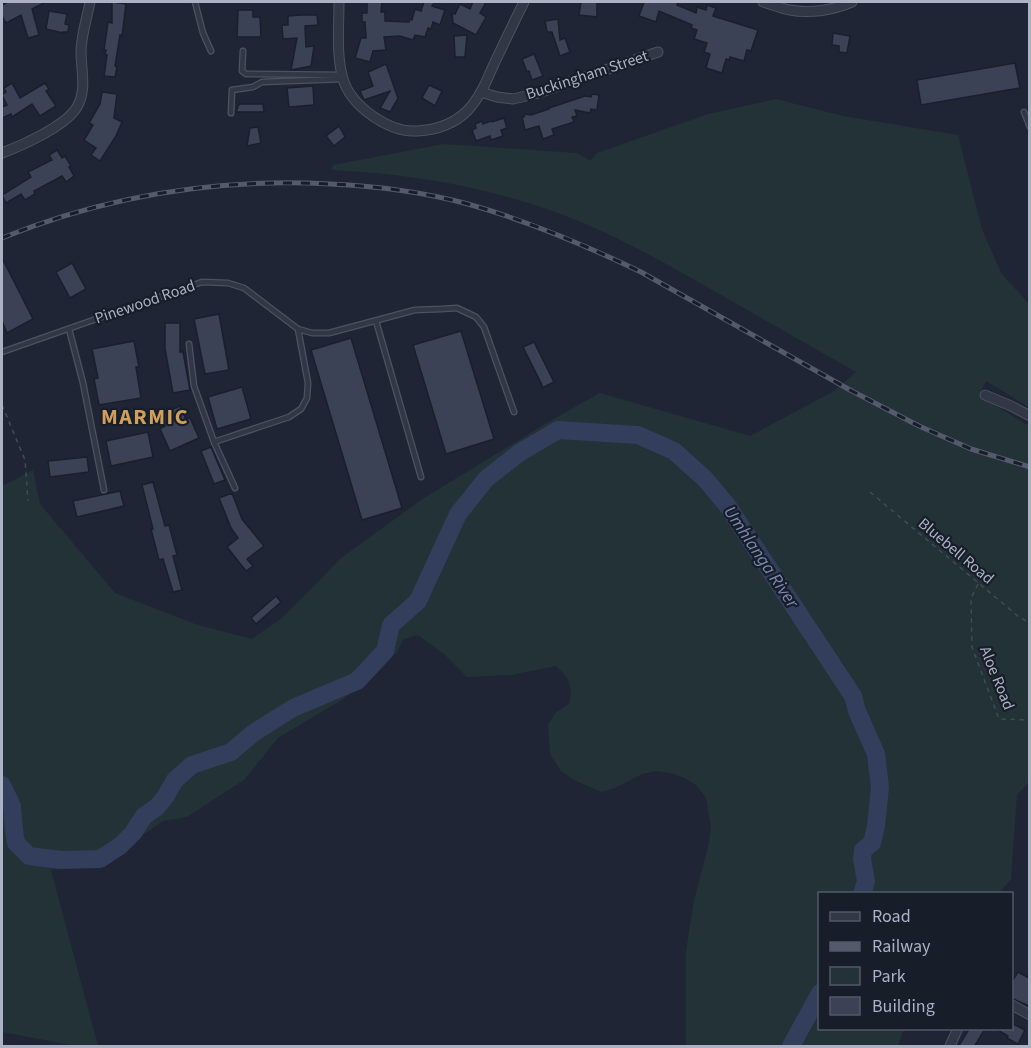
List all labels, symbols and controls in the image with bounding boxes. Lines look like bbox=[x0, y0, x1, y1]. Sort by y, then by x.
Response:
street label: Buckingham Street bbox=[523, 45, 652, 105]
street label: Pinewood Road bbox=[92, 275, 198, 329]
district label: MARMIC bbox=[101, 401, 189, 433]
water label: Umhlanga River bbox=[718, 501, 805, 614]
street label: Bluebell Road bbox=[913, 513, 999, 589]
street label: Aloe Road bbox=[974, 643, 1020, 713]
legend bbox=[818, 892, 1013, 1030]
text: Road bbox=[872, 904, 911, 929]
text: Railway bbox=[872, 934, 931, 959]
text: Park bbox=[872, 964, 906, 989]
text: Building bbox=[872, 994, 935, 1019]

